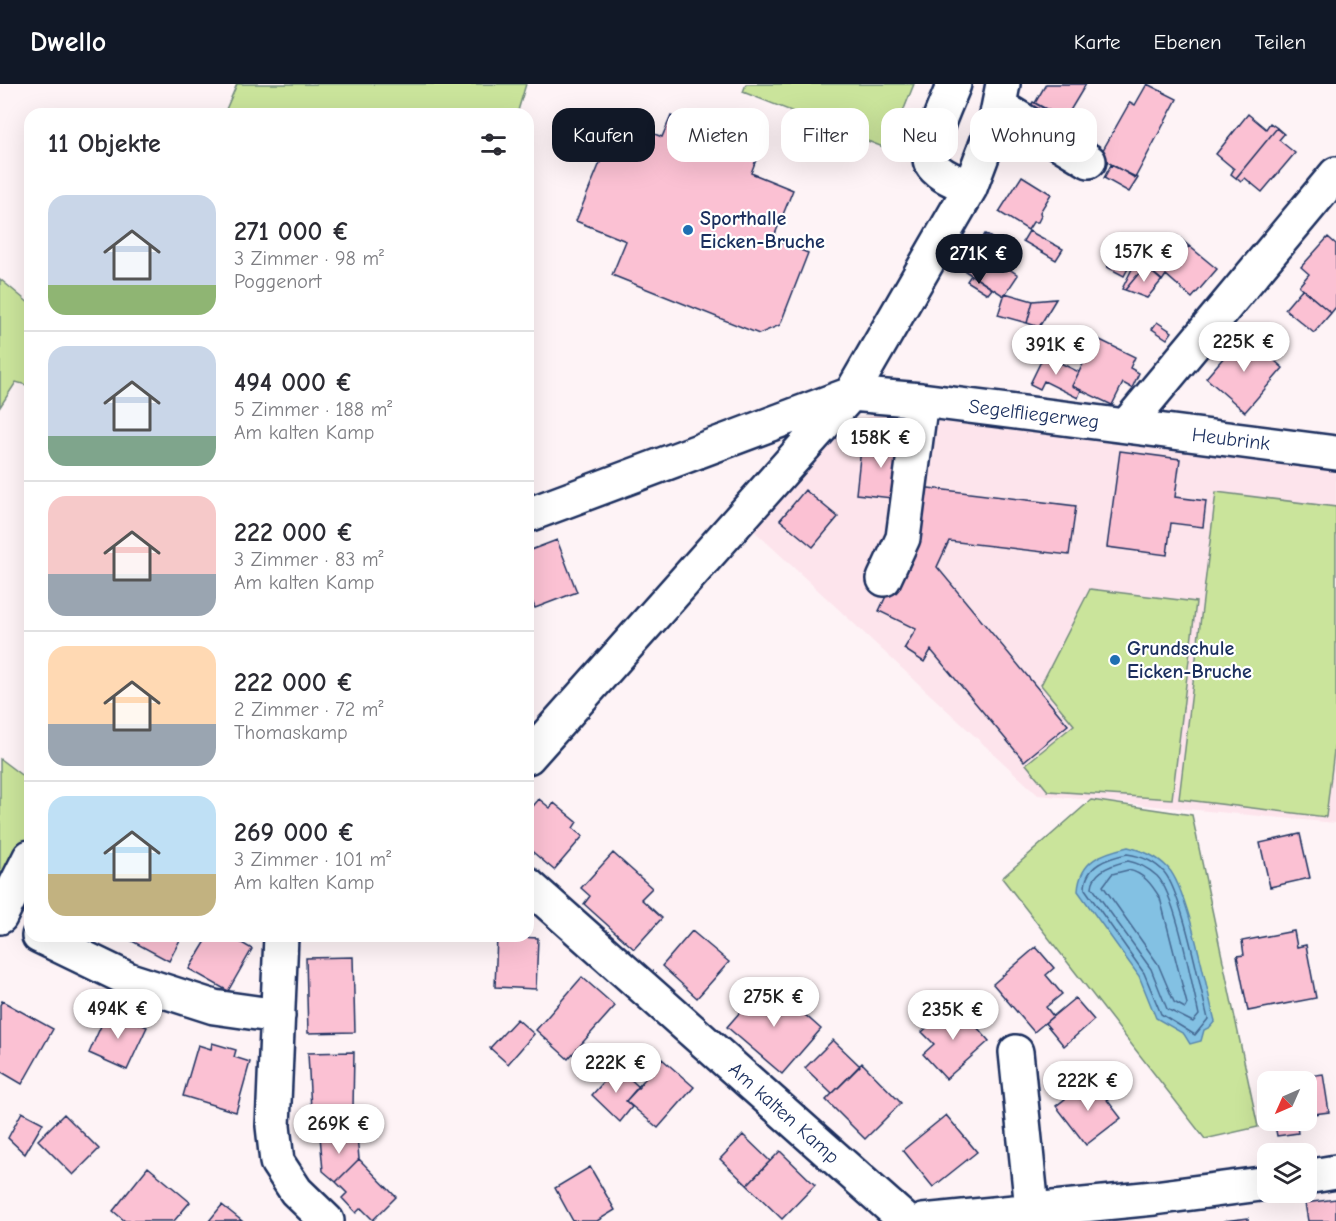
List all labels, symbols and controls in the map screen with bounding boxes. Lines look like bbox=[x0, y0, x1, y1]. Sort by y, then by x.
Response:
text: Dwello bbox=[30, 26, 106, 58]
text: Karte bbox=[1074, 30, 1121, 54]
text: Ebenen bbox=[1154, 30, 1222, 54]
text: Teilen bbox=[1255, 30, 1306, 54]
chip: Kaufen bbox=[552, 108, 655, 162]
chip: Mieten bbox=[667, 108, 769, 162]
chip: Filter bbox=[781, 108, 869, 162]
chip: Neu bbox=[881, 108, 958, 162]
chip: Wohnung bbox=[970, 108, 1097, 162]
icon: filters bbox=[477, 128, 510, 161]
text: 11 Objekte bbox=[48, 129, 161, 159]
place label: Sporthalle Eicken-Bruche bbox=[700, 207, 825, 253]
text: 271 000 € bbox=[234, 217, 350, 247]
icon: home bbox=[96, 219, 168, 291]
marker: Sporthalle Eicken-Bruche bbox=[681, 223, 695, 237]
pin: 157K € bbox=[1095, 232, 1193, 283]
pin: 271K € bbox=[930, 234, 1028, 285]
text: 157K € bbox=[1114, 240, 1174, 263]
text: 271K € bbox=[950, 242, 1008, 265]
text: 3 Zimmer · 98 m² bbox=[234, 247, 384, 270]
text: Poggenort bbox=[234, 270, 321, 293]
pin: 225K € bbox=[1195, 322, 1293, 373]
pin: 391K € bbox=[1007, 325, 1105, 376]
text: 225K € bbox=[1213, 330, 1275, 353]
text: 391K € bbox=[1026, 333, 1086, 356]
text: 494 000 € bbox=[234, 368, 353, 398]
icon: home bbox=[96, 370, 168, 442]
street label: Segelfliegerweg bbox=[967, 395, 1101, 433]
text: 5 Zimmer · 188 m² bbox=[234, 398, 392, 421]
pin: 158K € bbox=[832, 418, 930, 469]
text: Am kalten Kamp bbox=[234, 421, 374, 444]
street label: Heubrink bbox=[1191, 423, 1272, 455]
text: 158K € bbox=[851, 426, 911, 449]
text: 222 000 € bbox=[234, 518, 354, 548]
icon: home bbox=[96, 520, 168, 592]
text: 3 Zimmer · 83 m² bbox=[234, 548, 384, 571]
text: Am kalten Kamp bbox=[234, 571, 374, 594]
place label: Grundschule Eicken-Bruche bbox=[1127, 637, 1252, 683]
marker: Grundschule Eicken-Bruche bbox=[1108, 653, 1122, 667]
text: 222 000 € bbox=[234, 668, 354, 698]
icon: home bbox=[96, 670, 168, 742]
text: 2 Zimmer · 72 m² bbox=[234, 698, 383, 721]
text: Thomaskamp bbox=[234, 721, 348, 744]
text: 269 000 € bbox=[234, 818, 355, 848]
icon: home bbox=[96, 820, 168, 892]
text: 3 Zimmer · 101 m² bbox=[234, 848, 391, 871]
text: Am kalten Kamp bbox=[234, 871, 374, 894]
pin: 275K € bbox=[725, 977, 823, 1028]
text: 275K € bbox=[743, 985, 805, 1008]
pin: 494K € bbox=[69, 989, 167, 1040]
pin: 235K € bbox=[904, 990, 1002, 1041]
text: 494K € bbox=[87, 997, 149, 1020]
text: 235K € bbox=[922, 998, 984, 1021]
pin: 222K € bbox=[567, 1043, 665, 1094]
text: 222K € bbox=[585, 1051, 647, 1074]
street label: Am kalten Kamp bbox=[724, 1057, 844, 1169]
pin: 222K € bbox=[1039, 1061, 1137, 1112]
text: 222K € bbox=[1057, 1069, 1119, 1092]
north arrow bbox=[1257, 1071, 1317, 1131]
map controls bbox=[1257, 1071, 1317, 1203]
pin: 269K € bbox=[290, 1104, 388, 1155]
text: 269K € bbox=[307, 1112, 371, 1135]
button: layers bbox=[1257, 1143, 1317, 1203]

